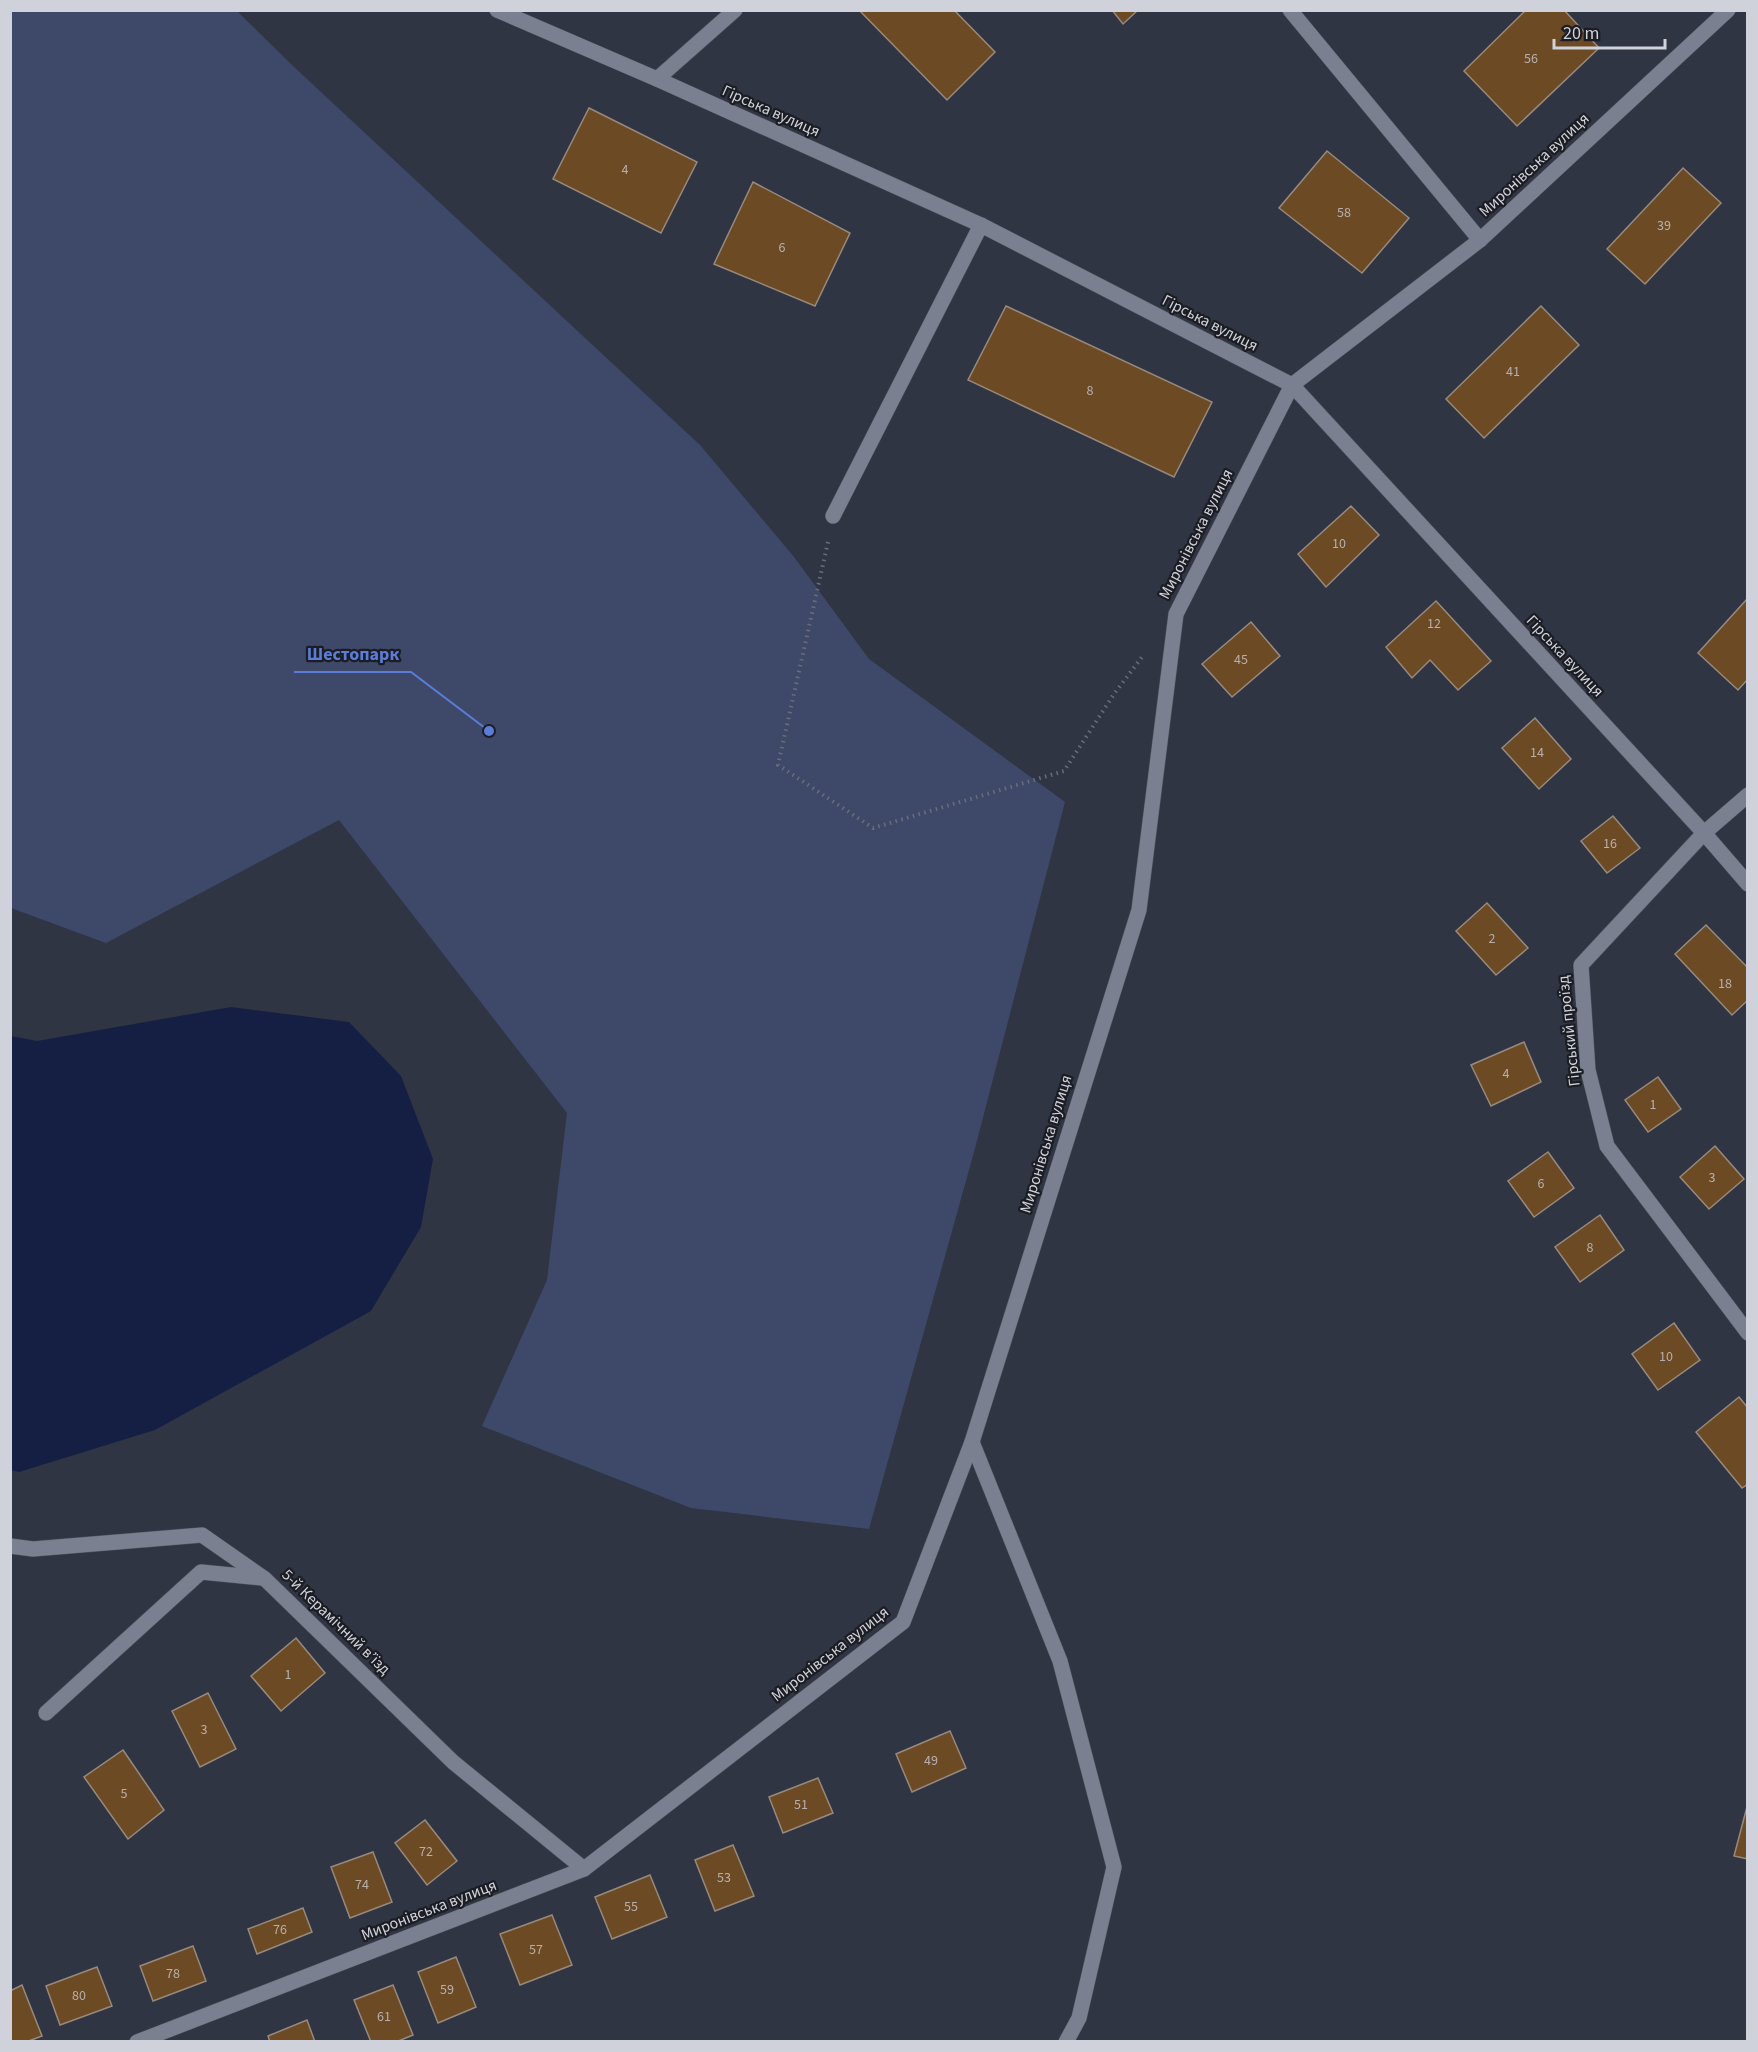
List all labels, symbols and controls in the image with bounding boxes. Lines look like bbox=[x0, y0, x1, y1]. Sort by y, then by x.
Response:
scale bar bbox=[1554, 12, 1665, 50]
text: 20 m bbox=[1563, 21, 1599, 46]
house number: 56 bbox=[1524, 49, 1538, 69]
street label: Гірська вулиця bbox=[719, 80, 823, 142]
street label: Миронівська вулиця bbox=[1474, 108, 1594, 222]
house number: 4 bbox=[622, 160, 629, 180]
house number: 58 bbox=[1337, 203, 1351, 223]
house number: 39 bbox=[1657, 216, 1671, 236]
house number: 6 bbox=[779, 238, 786, 258]
street label: Гірська вулиця bbox=[1158, 289, 1262, 357]
house number: 41 bbox=[1506, 362, 1520, 382]
house number: 8 bbox=[1087, 381, 1094, 401]
street label: Миронівська вулиця bbox=[1154, 465, 1238, 603]
house number: 10 bbox=[1332, 534, 1346, 554]
street label: Гірська вулиця bbox=[1521, 610, 1609, 702]
house number: 12 bbox=[1427, 614, 1441, 634]
callout: Шестопарк bbox=[294, 636, 411, 672]
text: Шестопарк bbox=[307, 642, 399, 667]
house number: 45 bbox=[1234, 650, 1248, 670]
house number: 14 bbox=[1530, 743, 1544, 763]
house number: 16 bbox=[1603, 834, 1617, 854]
house number: 2 bbox=[1489, 929, 1496, 949]
street label: Гірський проїзд bbox=[1552, 974, 1586, 1087]
house number: 18 bbox=[1718, 974, 1732, 994]
house number: 4 bbox=[1503, 1064, 1510, 1084]
street label: Миронівська вулиця bbox=[1014, 1072, 1078, 1216]
house number: 1 bbox=[1650, 1095, 1657, 1115]
house number: 3 bbox=[1709, 1168, 1716, 1188]
house number: 6 bbox=[1538, 1174, 1545, 1194]
house number: 8 bbox=[1587, 1238, 1594, 1258]
house number: 10 bbox=[1659, 1347, 1673, 1367]
street label: 5-й Керамічний в’їзд bbox=[277, 1564, 396, 1680]
street label: Миронівська вулиця bbox=[767, 1601, 893, 1707]
house number: 1 bbox=[285, 1665, 292, 1685]
house number: 3 bbox=[201, 1720, 208, 1740]
house number: 49 bbox=[924, 1751, 938, 1771]
house number: 5 bbox=[121, 1784, 128, 1804]
house number: 51 bbox=[794, 1795, 808, 1815]
house number: 72 bbox=[419, 1842, 433, 1862]
house number: 53 bbox=[717, 1868, 731, 1888]
street label: Миронівська вулиця bbox=[358, 1874, 500, 1946]
house number: 74 bbox=[355, 1875, 369, 1895]
house number: 55 bbox=[624, 1897, 638, 1917]
house number: 76 bbox=[273, 1920, 287, 1940]
house number: 57 bbox=[529, 1940, 543, 1960]
house number: 78 bbox=[166, 1964, 180, 1984]
house number: 59 bbox=[440, 1980, 454, 2000]
house number: 80 bbox=[72, 1986, 86, 2006]
house number: 61 bbox=[377, 2007, 391, 2027]

